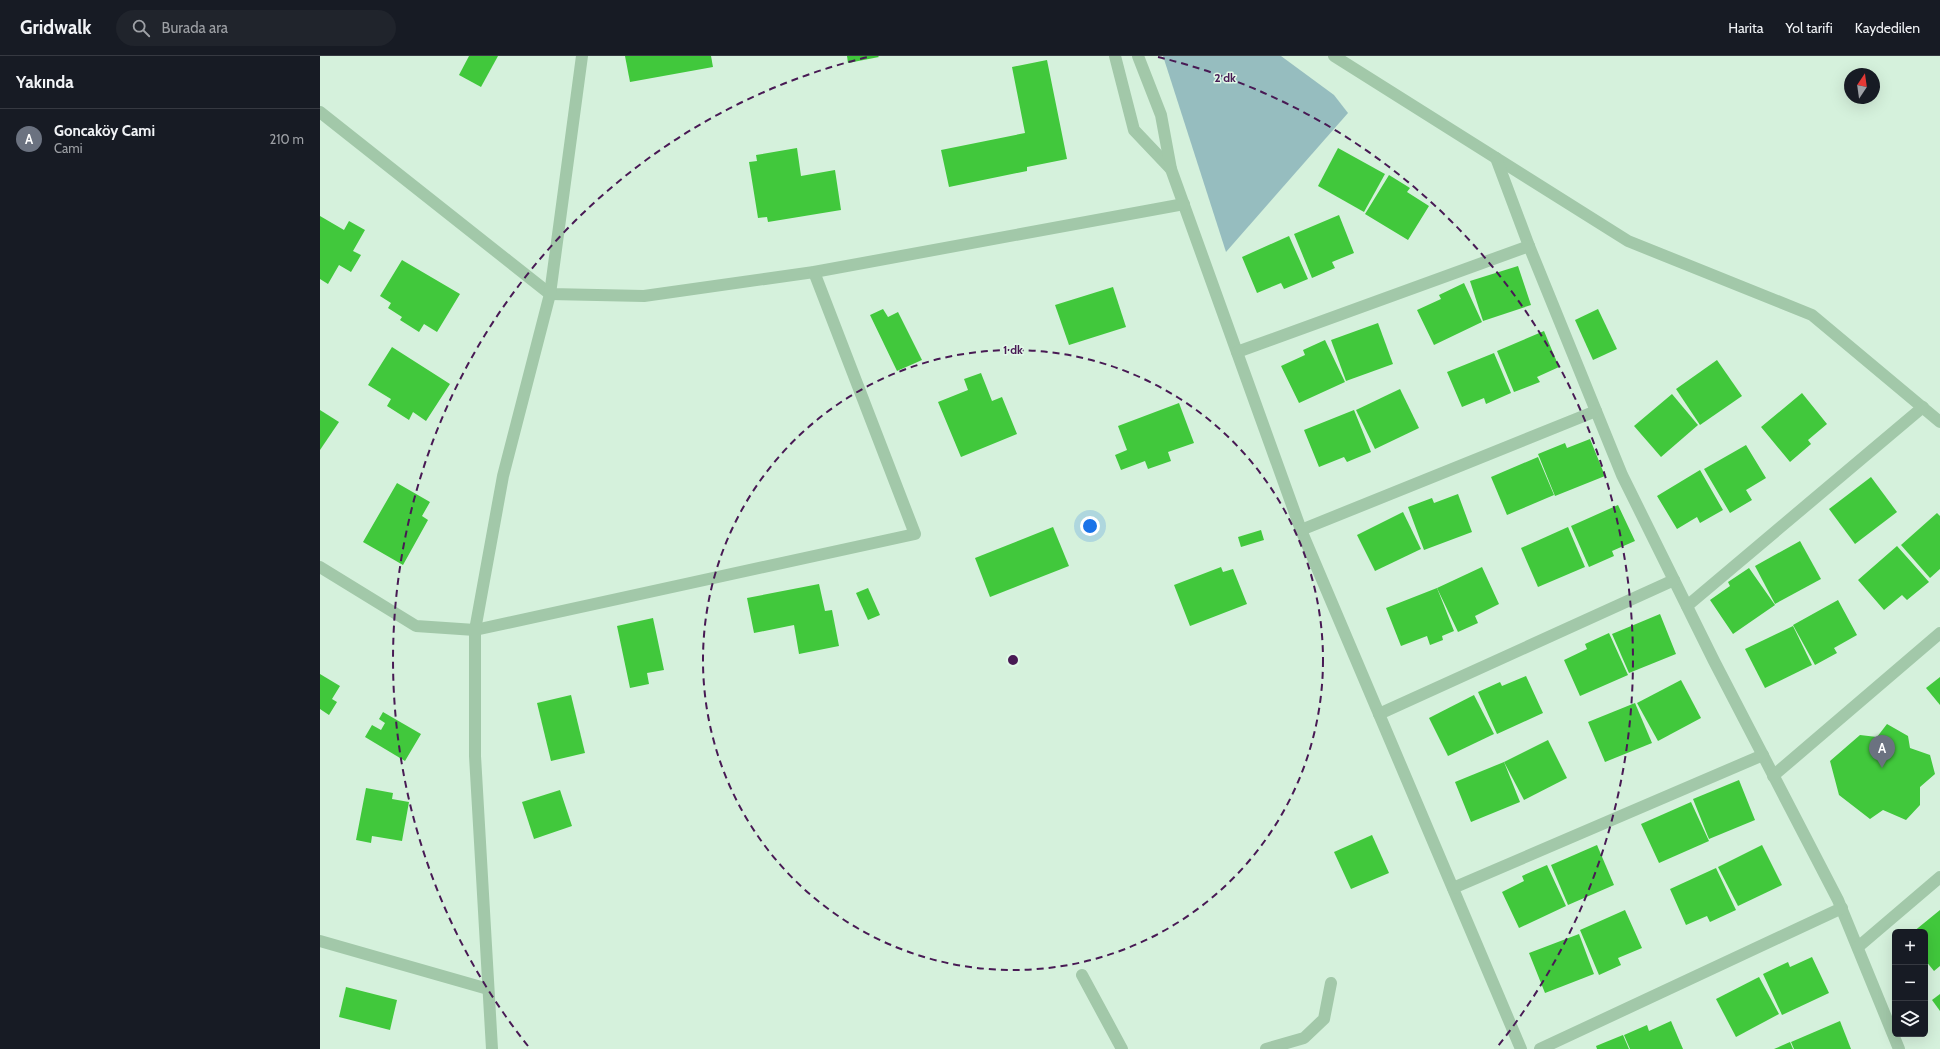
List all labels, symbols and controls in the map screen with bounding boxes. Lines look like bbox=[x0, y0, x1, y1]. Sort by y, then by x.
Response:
search box bbox=[116, 10, 396, 46]
text: Gridwalk bbox=[20, 16, 92, 39]
icon: search bbox=[130, 17, 152, 39]
text: Burada ara bbox=[162, 19, 228, 37]
text: Harita bbox=[1728, 19, 1763, 37]
text: Yol tarifi bbox=[1785, 19, 1833, 37]
text: Kaydedilen bbox=[1855, 19, 1920, 37]
north arrow bbox=[1844, 68, 1880, 104]
text: 2 dk bbox=[1214, 70, 1236, 85]
text: Yakında bbox=[16, 72, 74, 92]
text: Goncaköy Cami bbox=[54, 122, 155, 140]
text: A bbox=[25, 131, 33, 147]
text: 210 m bbox=[270, 131, 304, 147]
text: Cami bbox=[54, 140, 82, 156]
text: 1 dk bbox=[1003, 342, 1023, 357]
your location bbox=[1080, 516, 1100, 536]
centre of rings bbox=[1006, 653, 1020, 667]
pin: A bbox=[1869, 735, 1895, 768]
map controls bbox=[1892, 929, 1928, 1037]
button: + bbox=[1892, 929, 1928, 965]
button: − bbox=[1892, 965, 1928, 1001]
button: layers bbox=[1892, 1001, 1928, 1037]

